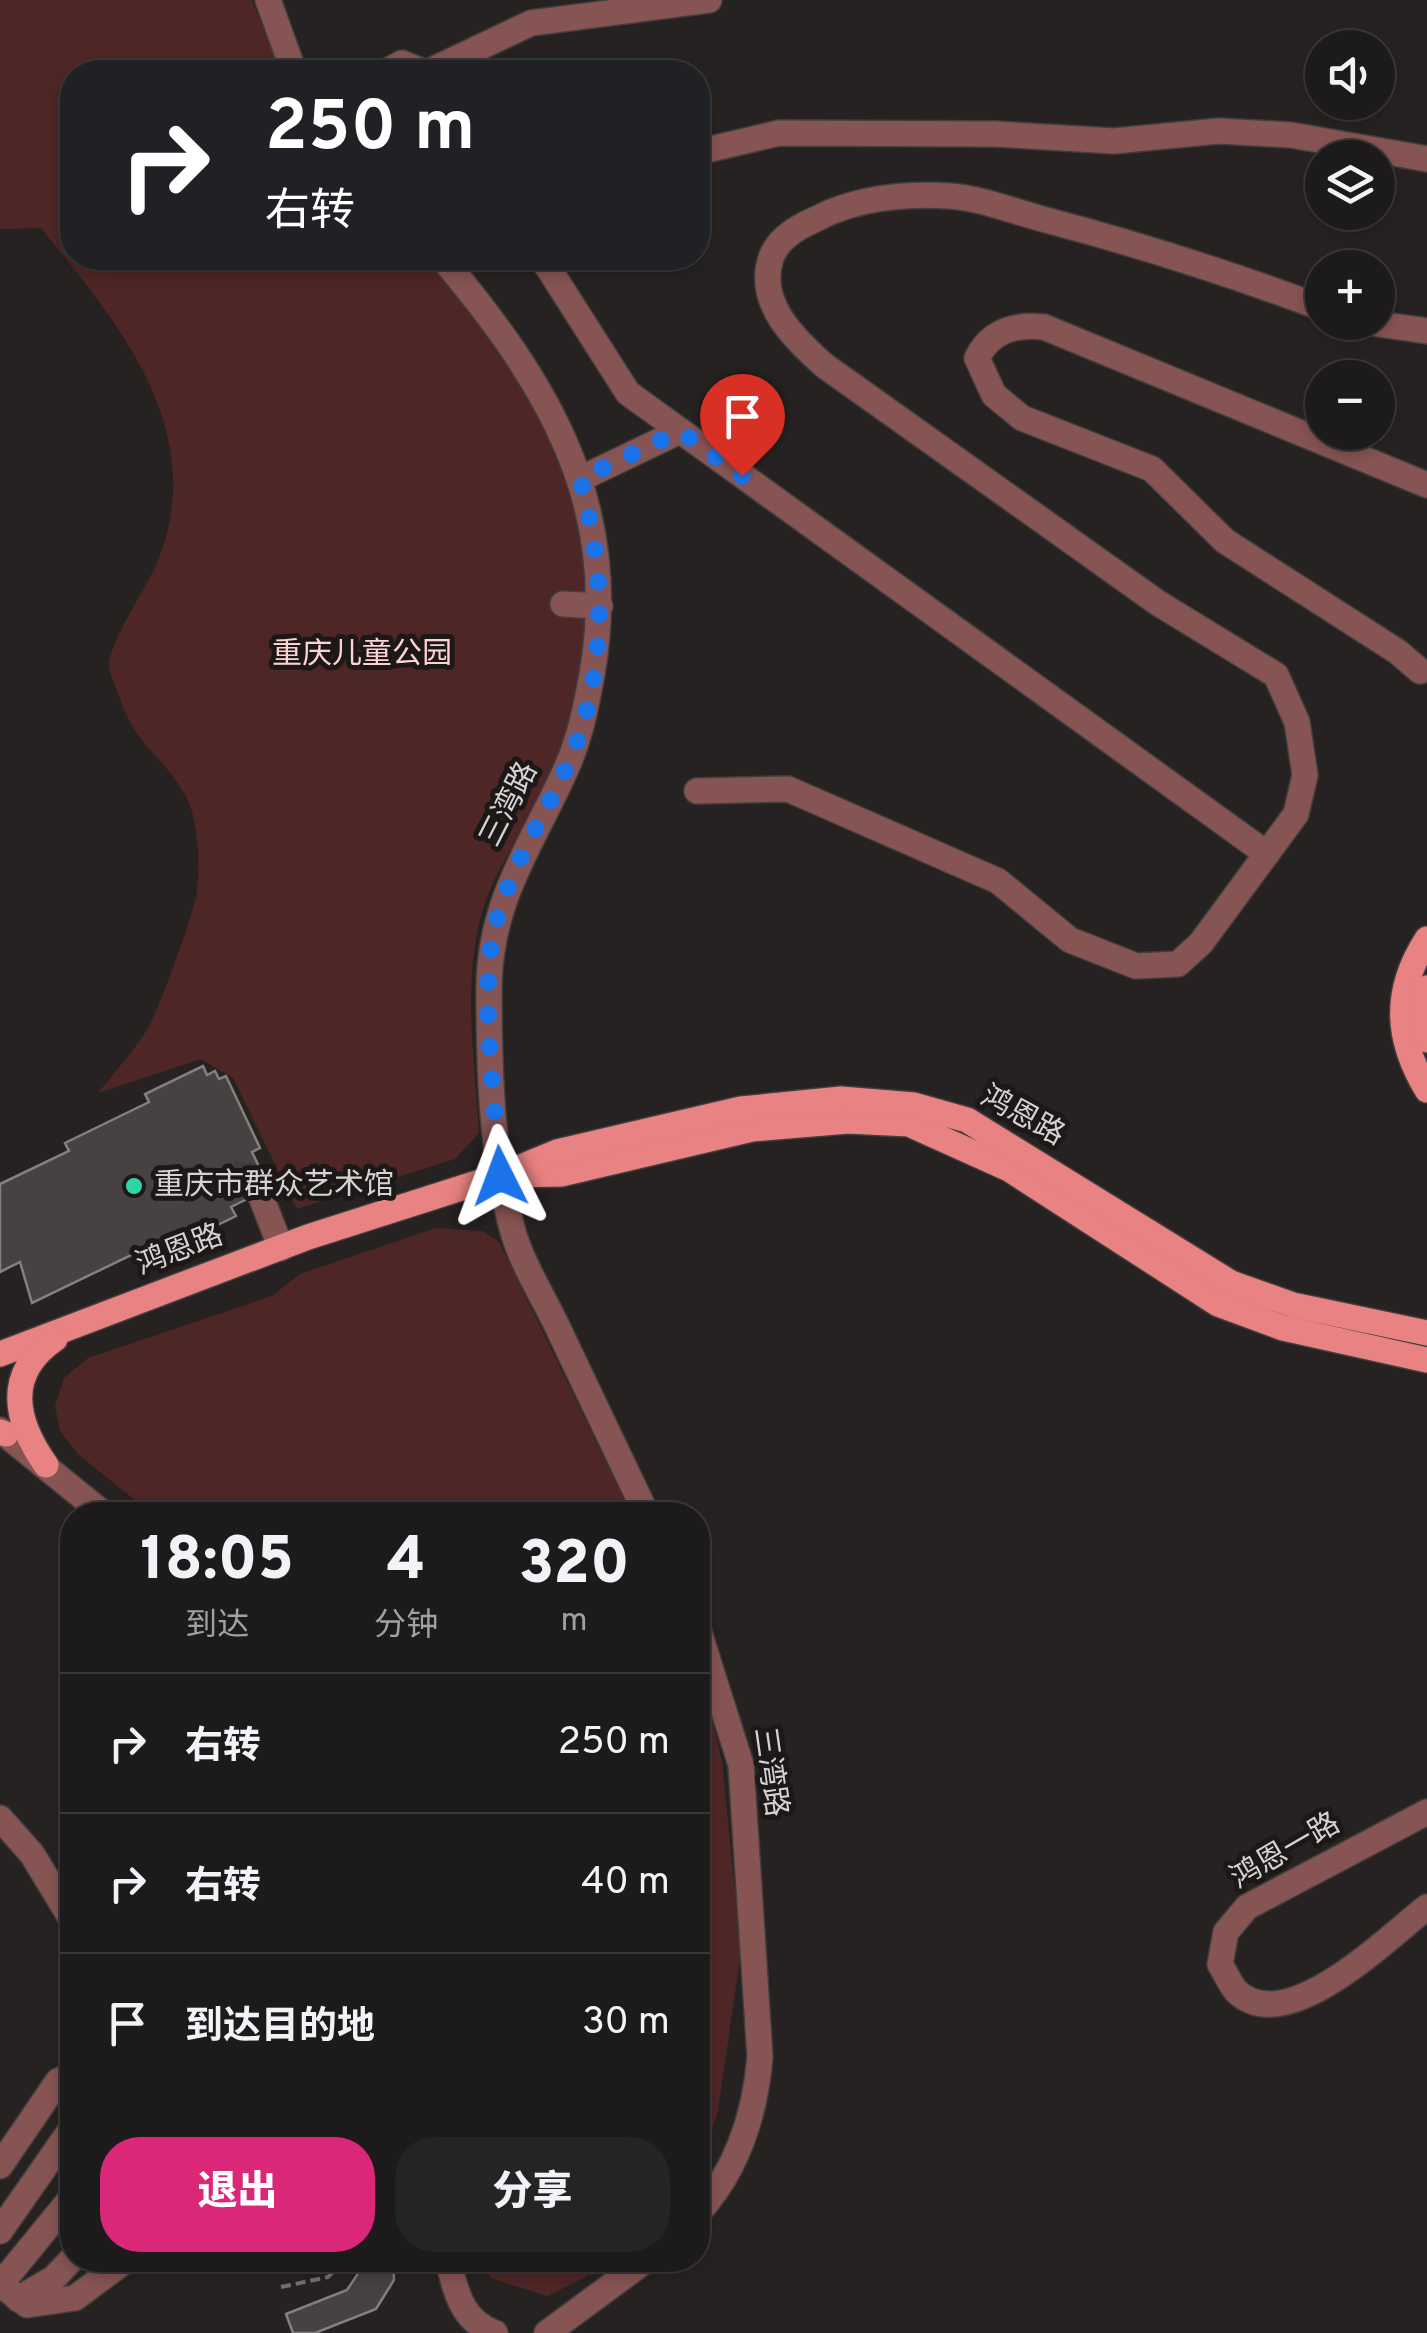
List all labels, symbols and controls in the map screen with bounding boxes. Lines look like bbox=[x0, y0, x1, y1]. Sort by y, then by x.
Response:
map controls bbox=[1305, 30, 1395, 450]
button: sound bbox=[1305, 30, 1395, 120]
text: 250 m bbox=[265, 86, 475, 175]
icon: right bbox=[100, 100, 230, 230]
button: layers bbox=[1305, 140, 1395, 230]
text: 右转 bbox=[265, 185, 355, 242]
button: + bbox=[1305, 250, 1395, 340]
button: − bbox=[1305, 360, 1395, 450]
pin bbox=[700, 374, 785, 477]
icon: arrive bbox=[715, 389, 770, 444]
park label: 重庆儿童公园 bbox=[272, 637, 452, 674]
street label: 三湾路 bbox=[473, 757, 547, 853]
street label: 鸿恩路 bbox=[974, 1079, 1070, 1155]
position arrow bbox=[448, 1124, 552, 1228]
place label: 重庆市群众艺术馆 bbox=[154, 1168, 394, 1205]
marker: 重庆市群众艺术馆 bbox=[123, 1175, 145, 1197]
street label: 鸿恩路 bbox=[131, 1218, 229, 1284]
text: 18:05 bbox=[140, 1525, 294, 1601]
text: 4 bbox=[387, 1525, 426, 1601]
text: 320 bbox=[519, 1529, 630, 1605]
text: m bbox=[561, 1602, 588, 1642]
text: 到达 bbox=[185, 1607, 249, 1647]
text: 分钟 bbox=[374, 1607, 438, 1647]
icon: right bbox=[100, 1716, 155, 1771]
text: 250 m bbox=[558, 1719, 670, 1768]
text: 右转 bbox=[185, 1724, 261, 1773]
street label: 三湾路 bbox=[744, 1725, 794, 1819]
street label: 鸿恩一路 bbox=[1225, 1806, 1347, 1898]
icon: right bbox=[100, 1856, 155, 1911]
text: 40 m bbox=[581, 1859, 670, 1908]
text: 右转 bbox=[185, 1864, 261, 1913]
icon: arrive bbox=[100, 1996, 155, 2051]
text: 30 m bbox=[582, 1999, 670, 2048]
text: 到达目的地 bbox=[185, 2004, 375, 2053]
button: 退出 bbox=[100, 2137, 375, 2252]
button: 分享 bbox=[395, 2137, 670, 2252]

